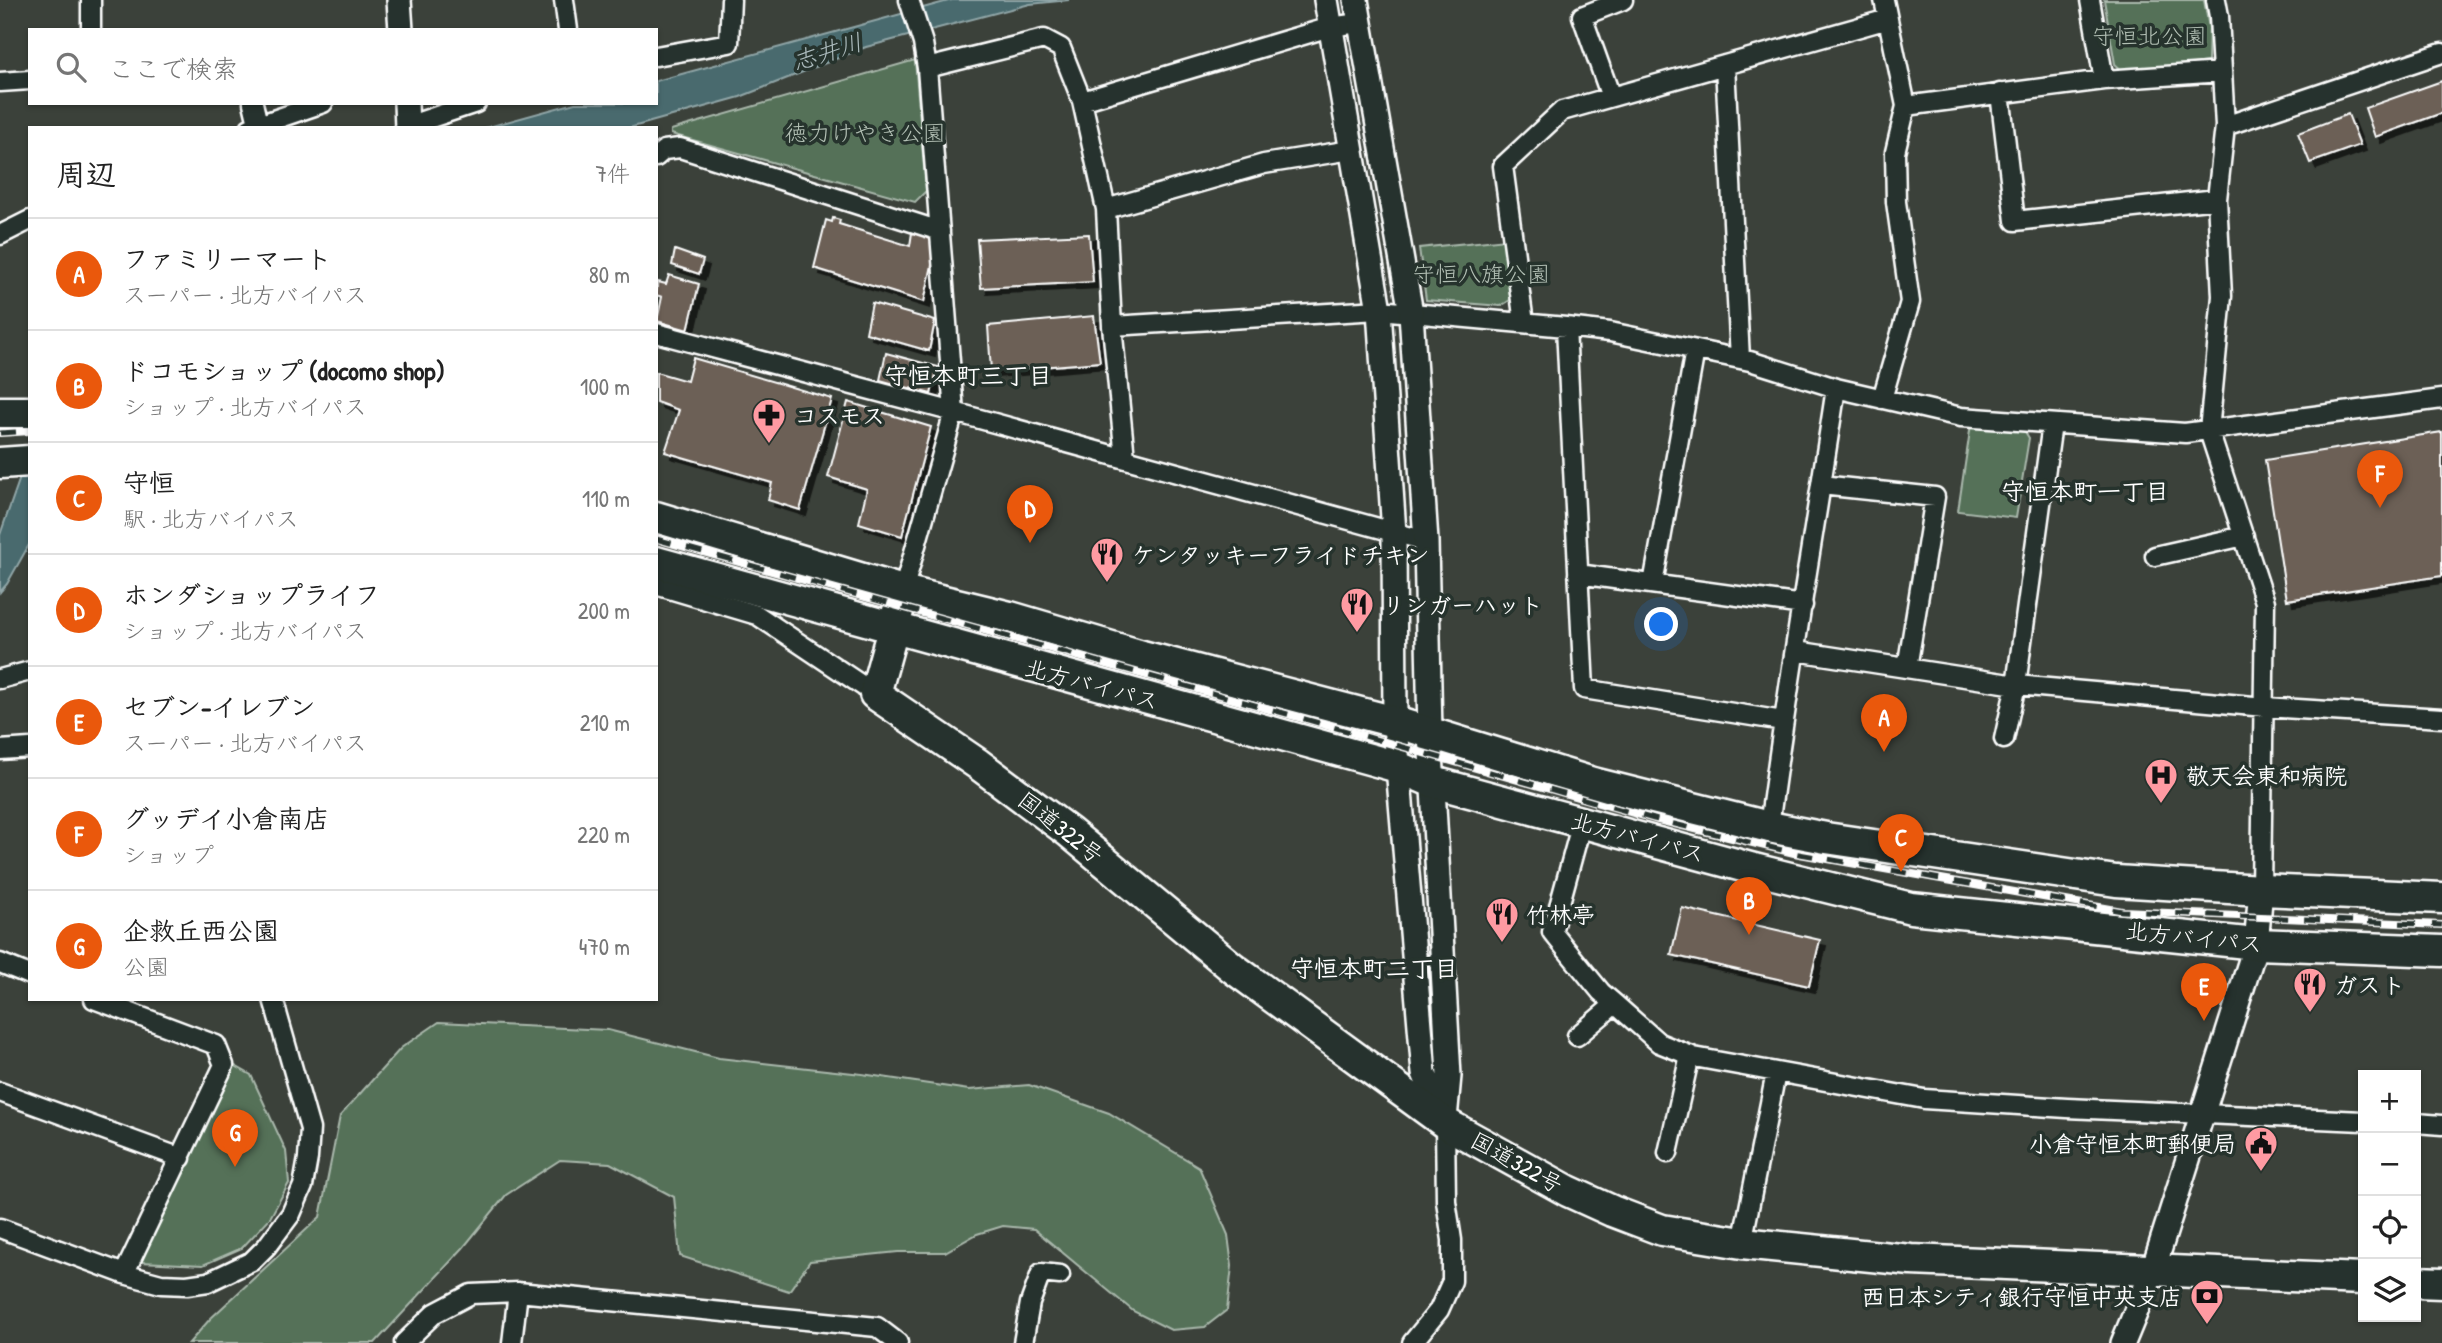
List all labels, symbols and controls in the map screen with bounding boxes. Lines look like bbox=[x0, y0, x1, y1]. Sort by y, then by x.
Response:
park label: 守恒北公園 bbox=[2092, 20, 2207, 51]
water label: 志井川 bbox=[788, 25, 866, 77]
search box bbox=[28, 28, 658, 105]
icon: search bbox=[52, 48, 90, 86]
text: ここで検索 bbox=[108, 51, 238, 86]
park label: 徳力けやき公園 bbox=[785, 117, 946, 148]
text: 周辺 bbox=[56, 154, 116, 194]
text: 7件 bbox=[596, 158, 630, 189]
text: ファミリーマート bbox=[123, 241, 332, 276]
park label: 守恒八旗公園 bbox=[1412, 258, 1550, 289]
text: A bbox=[73, 259, 85, 290]
text: 80 m bbox=[589, 259, 630, 290]
text: スーパー · 北方バイパス bbox=[123, 279, 367, 310]
text: ドコモショップ (docomo shop) bbox=[123, 353, 445, 388]
district label: 守恒本町三丁目 bbox=[884, 359, 1052, 391]
text: B bbox=[73, 371, 85, 402]
text: 100 m bbox=[580, 371, 630, 402]
text: ショップ · 北方バイパス bbox=[123, 391, 367, 422]
pharmacy icon: コスモス bbox=[750, 396, 788, 445]
place label: コスモス bbox=[794, 400, 885, 431]
pin: F bbox=[2357, 450, 2403, 508]
text: 守恒 bbox=[123, 465, 175, 500]
district label: 守恒本町一丁目 bbox=[2001, 475, 2169, 507]
text: C bbox=[73, 483, 85, 514]
text: 110 m bbox=[582, 483, 630, 514]
pin: D bbox=[1007, 485, 1053, 543]
text: 駅 · 北方バイパス bbox=[123, 503, 299, 534]
restaurant icon: ケンタッキーフライドチキン bbox=[1088, 535, 1126, 584]
place label: ケンタッキーフライドチキン bbox=[1132, 539, 1430, 570]
text: ホンダショップライフ bbox=[123, 577, 380, 612]
restaurant icon: リンガーハット bbox=[1338, 585, 1376, 634]
place label: リンガーハット bbox=[1382, 589, 1543, 620]
text: D bbox=[74, 595, 84, 626]
text: 200 m bbox=[578, 595, 630, 626]
your location bbox=[1644, 607, 1678, 641]
text: ショップ · 北方バイパス bbox=[123, 615, 367, 646]
street label: 北方バイパス bbox=[1022, 651, 1162, 717]
text: セブン-イレブン bbox=[123, 689, 316, 724]
pin: A bbox=[1861, 694, 1907, 752]
text: E bbox=[74, 707, 84, 738]
text: 210 m bbox=[580, 707, 630, 738]
text: スーパー · 北方バイパス bbox=[123, 727, 367, 758]
hospital icon: 敬天会東和病院 bbox=[2142, 756, 2180, 805]
place label: 敬天会東和病院 bbox=[2186, 760, 2347, 791]
street label: 国道322号 bbox=[1012, 784, 1110, 870]
text: グッデイ小倉南店 bbox=[123, 801, 329, 836]
street label: 北方バイパス bbox=[1568, 804, 1708, 870]
pin: C bbox=[1878, 814, 1924, 872]
text: F bbox=[75, 819, 83, 850]
text: 220 m bbox=[577, 819, 630, 850]
text: ショップ bbox=[123, 839, 214, 870]
pin: B bbox=[1726, 877, 1772, 935]
restaurant icon: 竹林亭 bbox=[1483, 895, 1521, 944]
place label: 竹林亭 bbox=[1526, 899, 1595, 930]
text: 企救丘西公園 bbox=[123, 913, 279, 948]
street label: 北方バイパス bbox=[2124, 914, 2264, 960]
text: G bbox=[73, 931, 85, 962]
text: 470 m bbox=[579, 931, 630, 962]
text: 公園 bbox=[123, 951, 169, 982]
district label: 守恒本町二丁目 bbox=[1290, 952, 1458, 984]
pin: E bbox=[2181, 963, 2227, 1021]
restaurant icon: ガスト bbox=[2291, 965, 2329, 1014]
place label: ガスト bbox=[2334, 969, 2405, 1000]
map controls bbox=[2358, 1070, 2421, 1322]
button: + bbox=[2358, 1070, 2421, 1133]
pin: G bbox=[212, 1109, 258, 1167]
street label: 国道322号 bbox=[1465, 1124, 1569, 1200]
public building icon: 小倉守恒本町郵便局 bbox=[2242, 1124, 2280, 1173]
place label: 小倉守恒本町郵便局 bbox=[2029, 1128, 2236, 1159]
button: − bbox=[2358, 1133, 2421, 1196]
button: locate bbox=[2358, 1196, 2421, 1259]
button: layers bbox=[2358, 1259, 2421, 1322]
bank icon: 西日本シティ銀行守恒中央支店 bbox=[2188, 1277, 2226, 1326]
place label: 西日本シティ銀行守恒中央支店 bbox=[1861, 1281, 2182, 1312]

